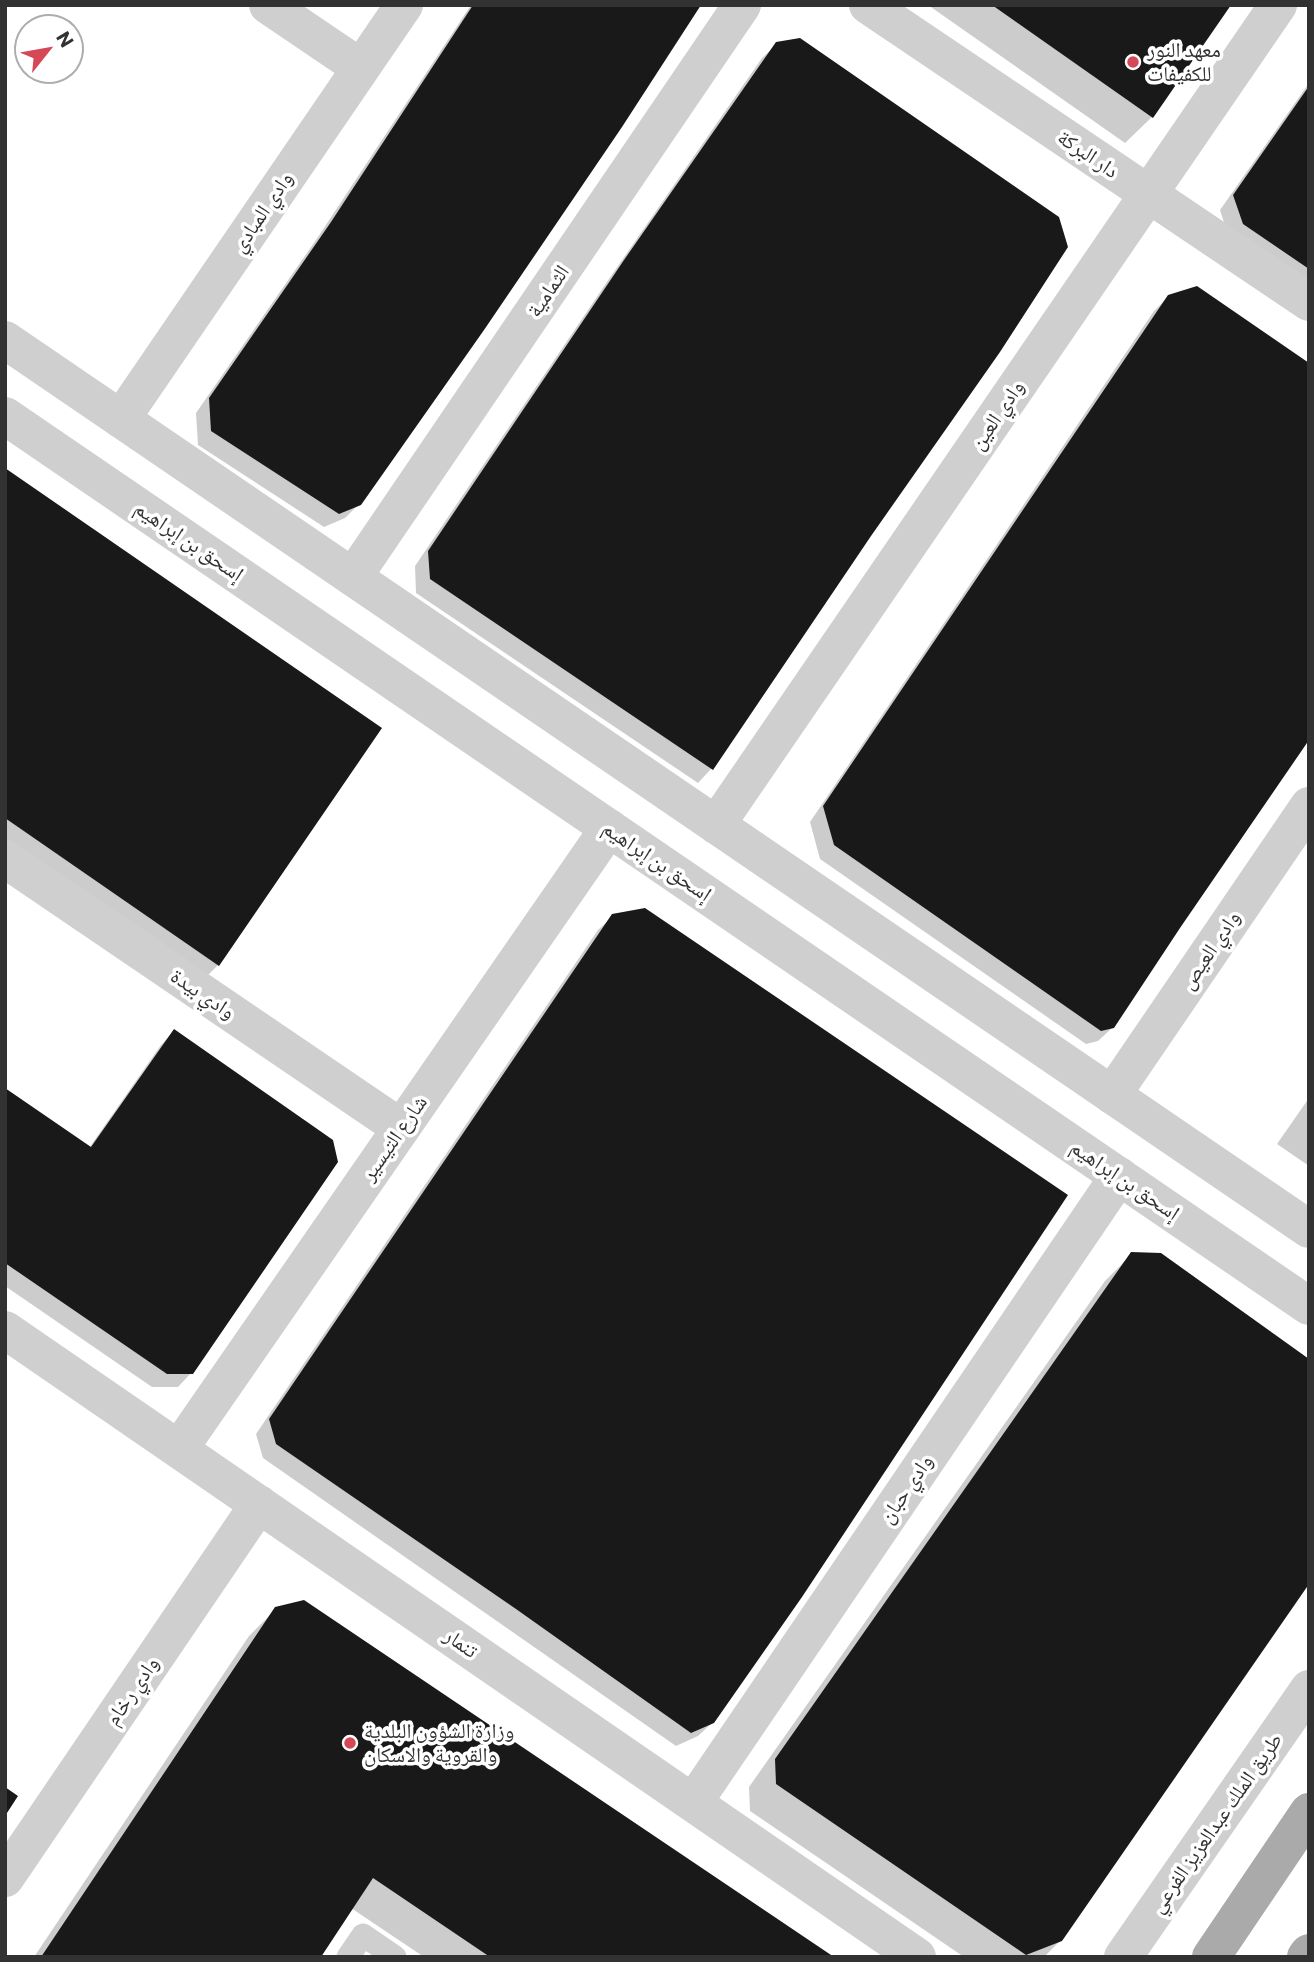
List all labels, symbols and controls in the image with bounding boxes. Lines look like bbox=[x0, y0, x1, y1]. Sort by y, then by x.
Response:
north arrow bbox=[14, 14, 84, 84]
text: N bbox=[52, 27, 79, 51]
place label: معهد النور للكفيفات bbox=[1147, 37, 1221, 87]
marker: معهد النور للكفيفات bbox=[1125, 54, 1141, 70]
street label: دار البركة bbox=[1053, 125, 1123, 183]
street label: وادي المبادي bbox=[226, 167, 298, 257]
street label: الثمامية bbox=[521, 260, 575, 322]
street label: وادي العين bbox=[965, 375, 1029, 455]
street label: إسحق بن إبراهيم bbox=[130, 495, 248, 587]
street label: إسحق بن إبراهيم bbox=[598, 815, 716, 907]
street label: وادي العيص bbox=[1175, 906, 1245, 994]
street label: وادي بيدة bbox=[166, 963, 240, 1025]
street label: شارع التيسير bbox=[355, 1090, 433, 1186]
street label: إسحق بن إبراهيم bbox=[1066, 1134, 1184, 1226]
street label: وادي حبان bbox=[874, 1450, 938, 1528]
street label: تنمار bbox=[439, 1623, 483, 1663]
street label: وادي رخام bbox=[100, 1652, 164, 1730]
place label: وزارة الشؤون البلدية والقروية والاسكان bbox=[364, 1718, 514, 1768]
street label: طريق الملك عبدالعزيز الفرعي bbox=[1144, 1728, 1288, 1918]
marker: وزارة الشؤون البلدية والقروية والاسكان bbox=[342, 1735, 358, 1751]

